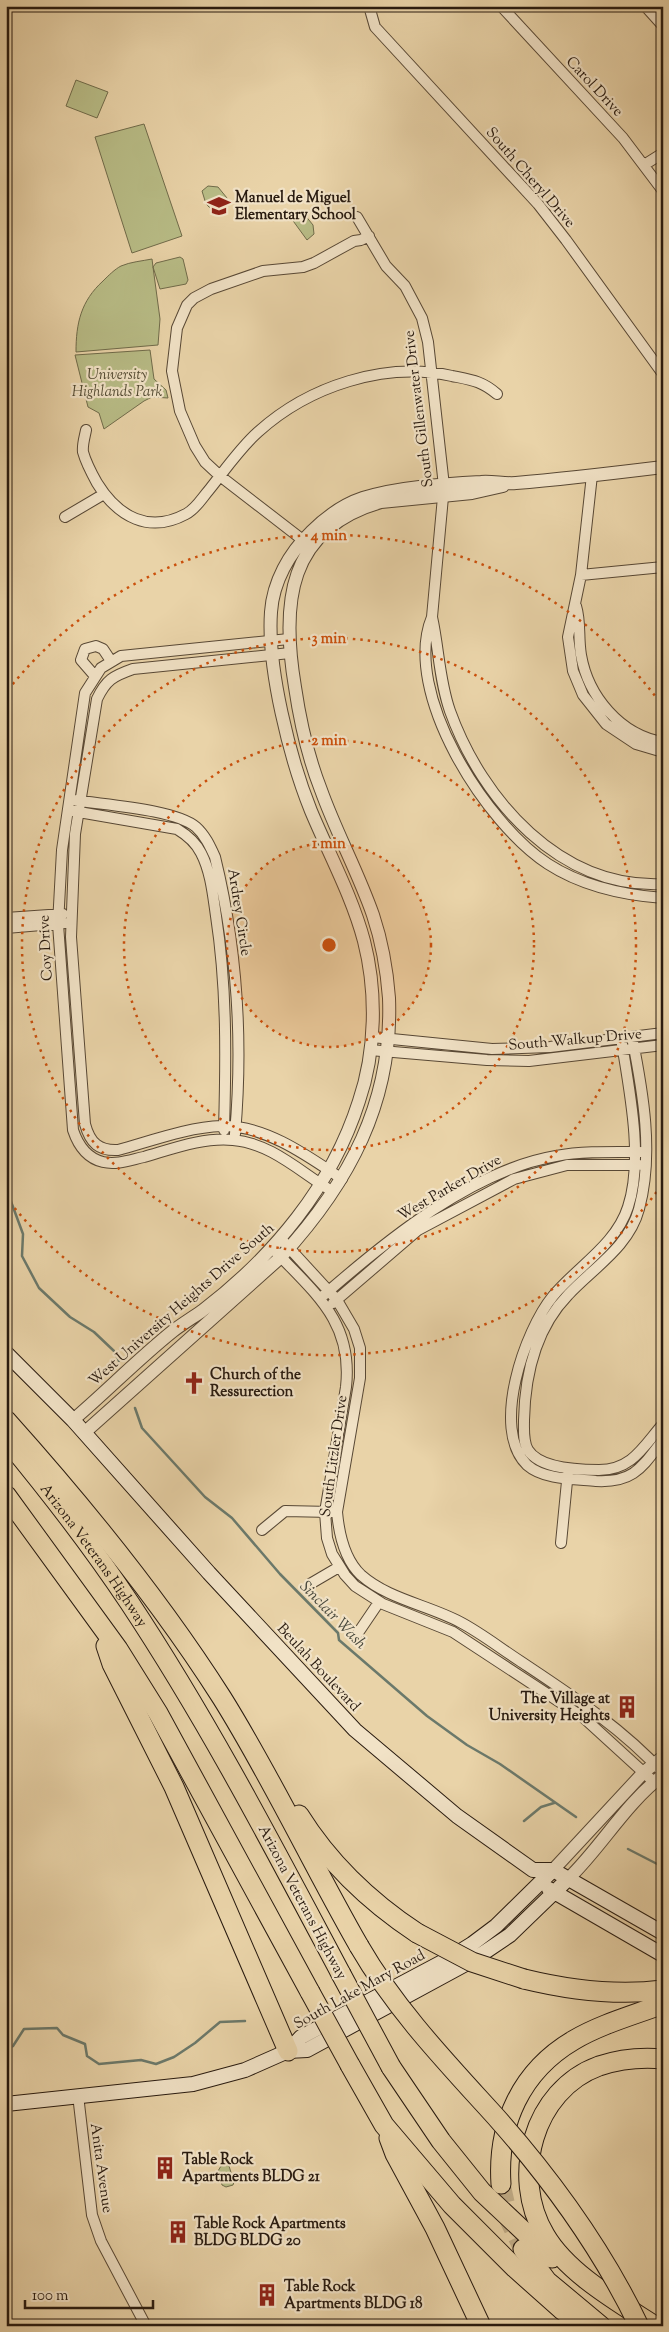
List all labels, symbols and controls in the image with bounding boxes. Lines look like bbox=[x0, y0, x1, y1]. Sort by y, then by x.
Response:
street label: Carol Drive bbox=[560, 52, 627, 122]
street label: South Cheryl Drive bbox=[480, 123, 580, 233]
place label: Manuel de Miguel Elementary School bbox=[235, 188, 357, 226]
school or university icon: Manuel de Miguel Elementary School bbox=[206, 193, 232, 219]
street label: South Gillenwater Drive bbox=[399, 329, 440, 489]
park label: University Highlands Park bbox=[72, 365, 162, 403]
text: 4 min bbox=[310, 526, 347, 547]
text: 3 min bbox=[312, 629, 347, 650]
text: 2 min bbox=[311, 731, 347, 752]
text: 1 min bbox=[312, 834, 346, 855]
street label: Ardrey Circle bbox=[221, 867, 256, 957]
street label: Coy Drive bbox=[34, 914, 59, 982]
centre of rings bbox=[320, 936, 338, 954]
street label: South Walkup Drive bbox=[507, 1024, 643, 1057]
street label: West Parker Drive bbox=[394, 1150, 506, 1227]
street label: West University Heights Drive South bbox=[85, 1218, 280, 1392]
place label: Church of the Ressurection bbox=[210, 1365, 301, 1403]
church icon: Church of the Ressurection bbox=[181, 1370, 207, 1396]
street label: South Litzler Drive bbox=[316, 1394, 353, 1519]
street label: Arizona Veterans Highway bbox=[34, 1480, 152, 1632]
water label: Sinclair Wash bbox=[294, 1576, 371, 1655]
street label: Beulah Boulevard bbox=[271, 1619, 365, 1717]
place label: The Village at University Heights bbox=[489, 1689, 611, 1727]
building icon: The Village at University Heights bbox=[614, 1694, 640, 1720]
street label: Arizona Veterans Highway bbox=[252, 1822, 352, 1984]
street label: South Lake Mary Road bbox=[290, 1945, 430, 2035]
street label: Anita Avenue bbox=[84, 2122, 117, 2215]
place label: Table Rock Apartments BLDG 21 bbox=[182, 2150, 321, 2188]
building icon: Table Rock Apartments BLDG 21 bbox=[152, 2155, 178, 2181]
place label: Table Rock Apartments BLDG BLDG 20 bbox=[194, 2214, 346, 2252]
building icon: Table Rock Apartments BLDG BLDG 20 bbox=[165, 2219, 191, 2245]
scale bar bbox=[25, 2277, 152, 2309]
place label: Table Rock Apartments BLDG 18 bbox=[284, 2277, 423, 2315]
building icon: Table Rock Apartments BLDG 18 bbox=[254, 2282, 280, 2308]
text: 100 m bbox=[32, 2286, 69, 2307]

